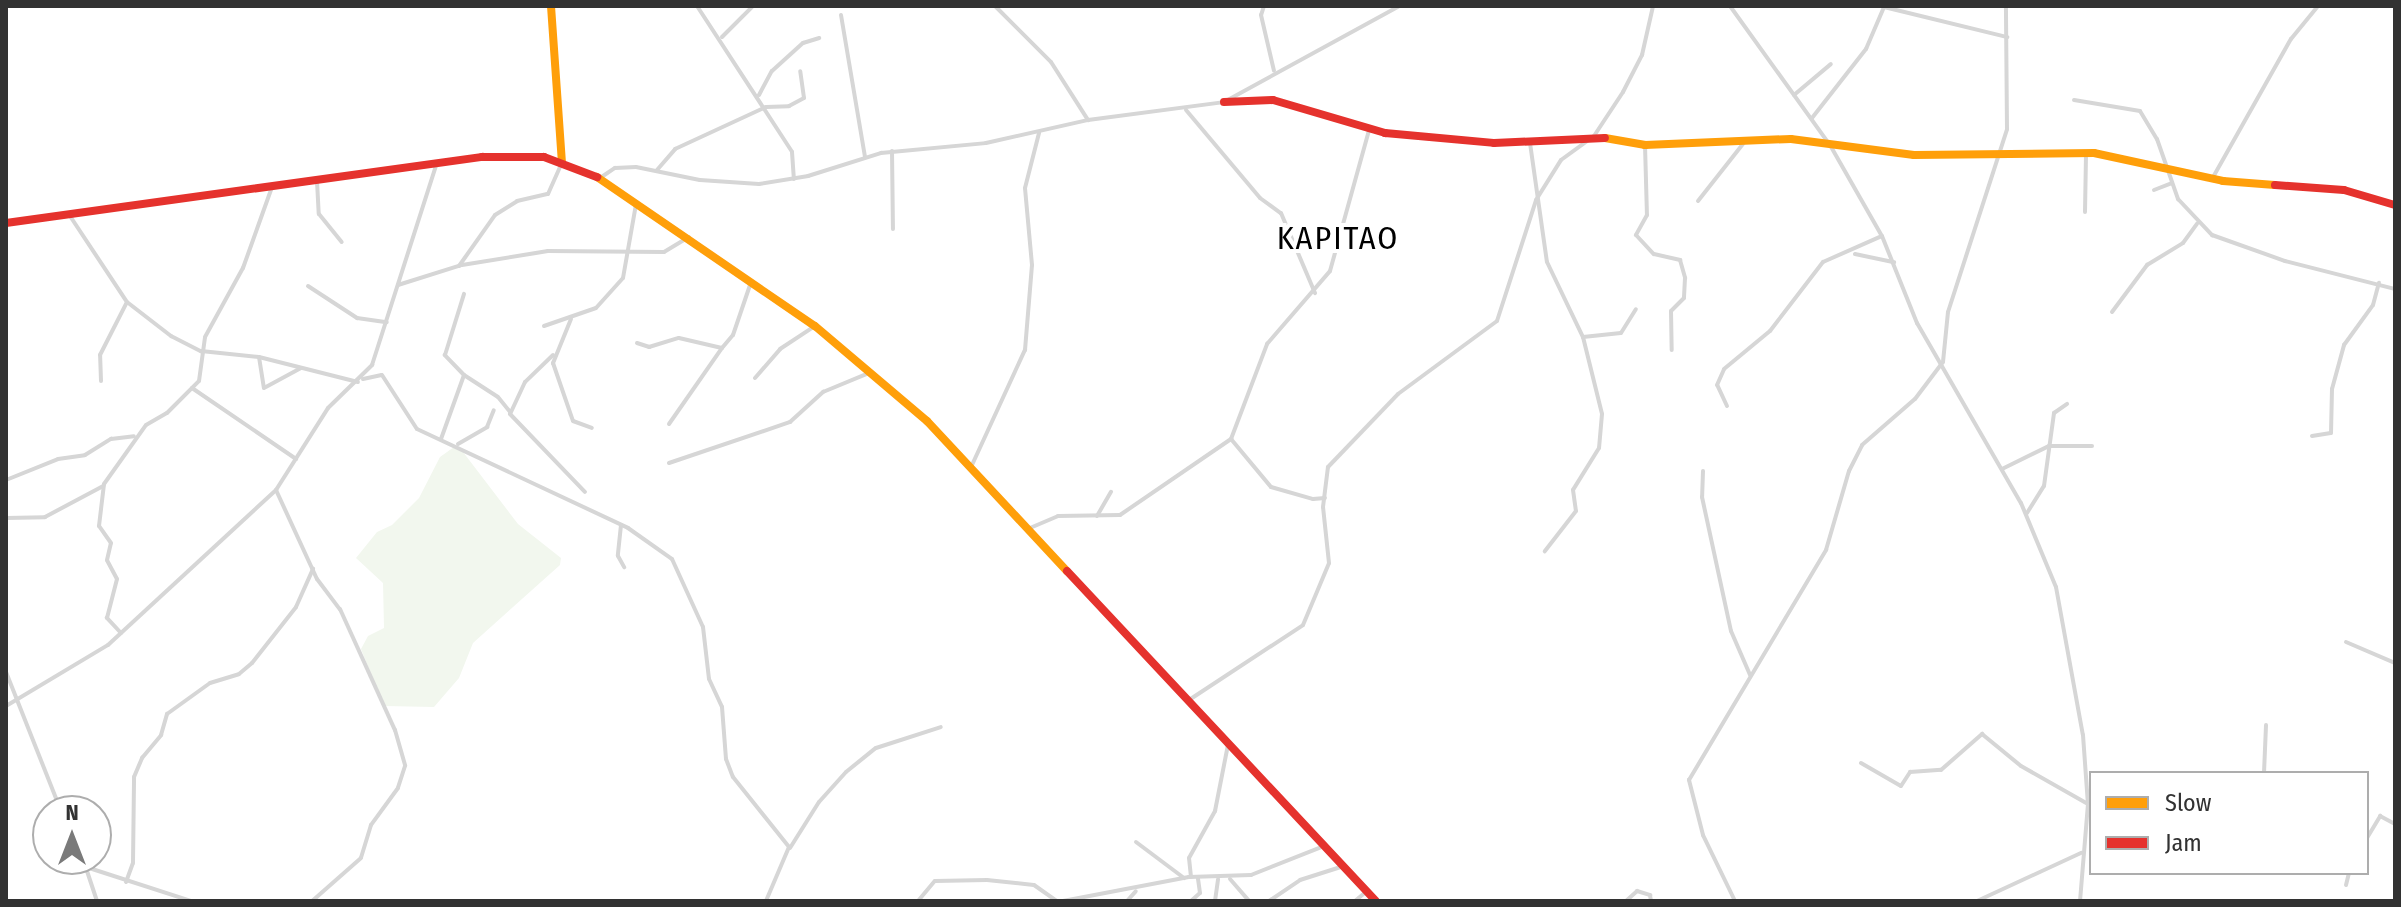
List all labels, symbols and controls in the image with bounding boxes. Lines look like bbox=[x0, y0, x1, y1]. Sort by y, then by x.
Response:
district label: KAPITAO bbox=[1277, 219, 1399, 257]
legend bbox=[2089, 771, 2369, 875]
text: Slow bbox=[2165, 789, 2211, 817]
north arrow bbox=[32, 795, 112, 875]
text: N bbox=[65, 799, 79, 826]
text: Jam bbox=[2165, 829, 2202, 857]

